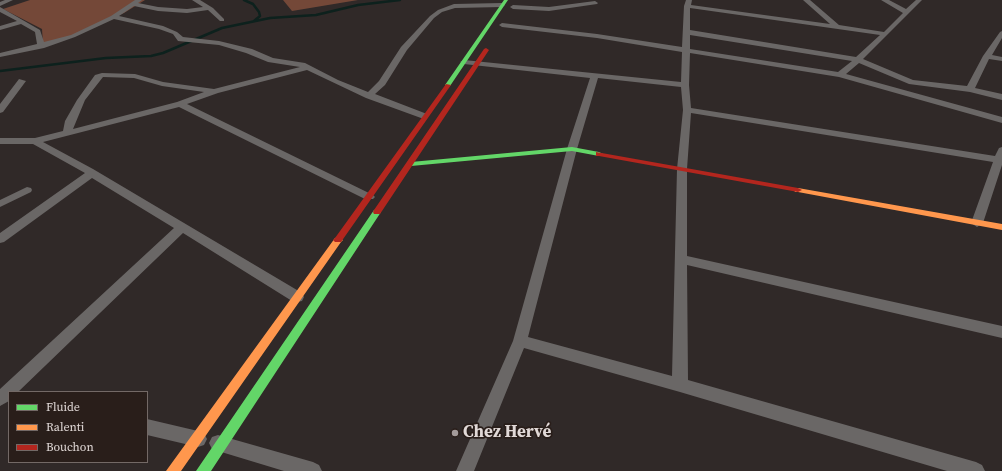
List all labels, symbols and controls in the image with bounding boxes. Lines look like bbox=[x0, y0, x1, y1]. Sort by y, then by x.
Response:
legend bbox=[8, 391, 148, 463]
text: Fluide bbox=[46, 399, 80, 415]
text: Ralenti bbox=[46, 419, 84, 435]
place label: Chez Hervé bbox=[463, 423, 551, 443]
marker: Chez Hervé bbox=[450, 428, 460, 438]
text: Bouchon bbox=[46, 439, 94, 455]

